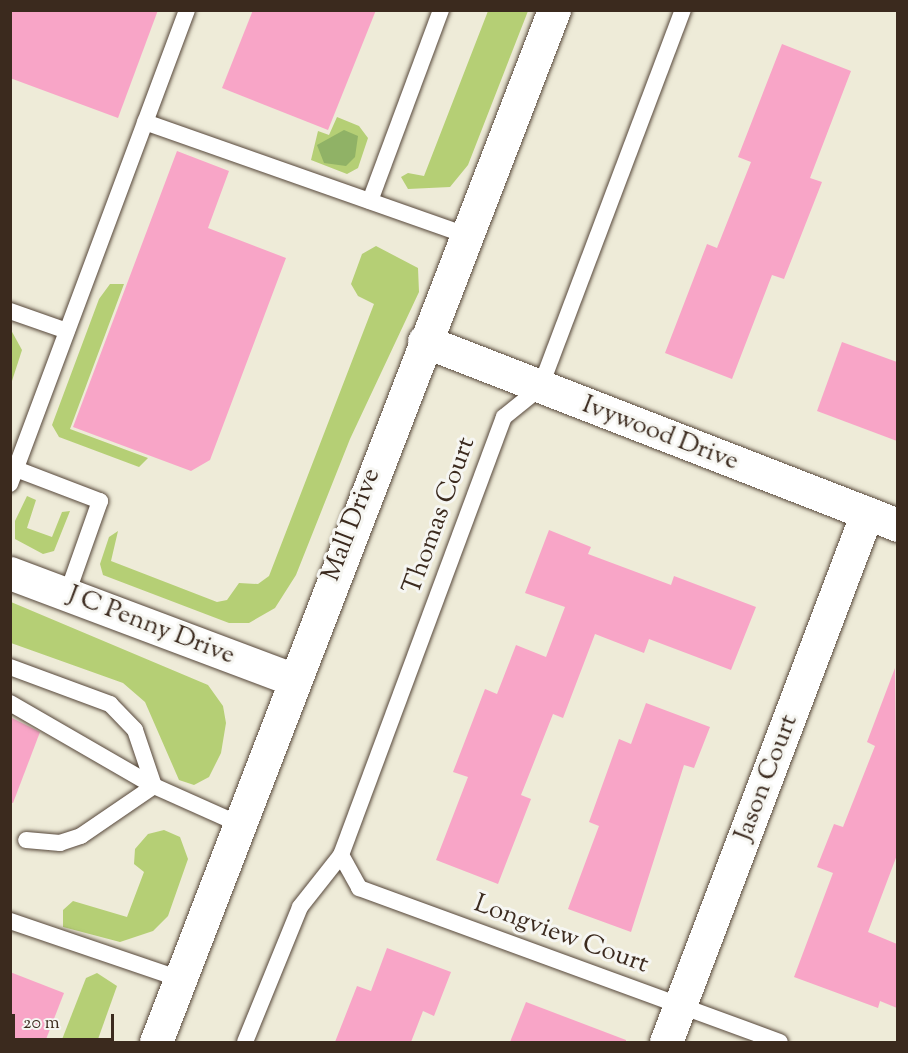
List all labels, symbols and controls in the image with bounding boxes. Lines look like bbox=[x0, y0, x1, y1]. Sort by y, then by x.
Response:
street label: Ivywood Drive bbox=[577, 390, 743, 478]
street label: Thomas Court bbox=[397, 433, 483, 599]
street label: Mall Drive bbox=[316, 464, 388, 586]
street label: J C Penny Drive bbox=[63, 580, 239, 672]
street label: Jason Court bbox=[729, 710, 805, 846]
street label: Longview Court bbox=[470, 889, 652, 981]
scale bar bbox=[15, 1002, 117, 1040]
text: 20 m bbox=[23, 1011, 60, 1037]

